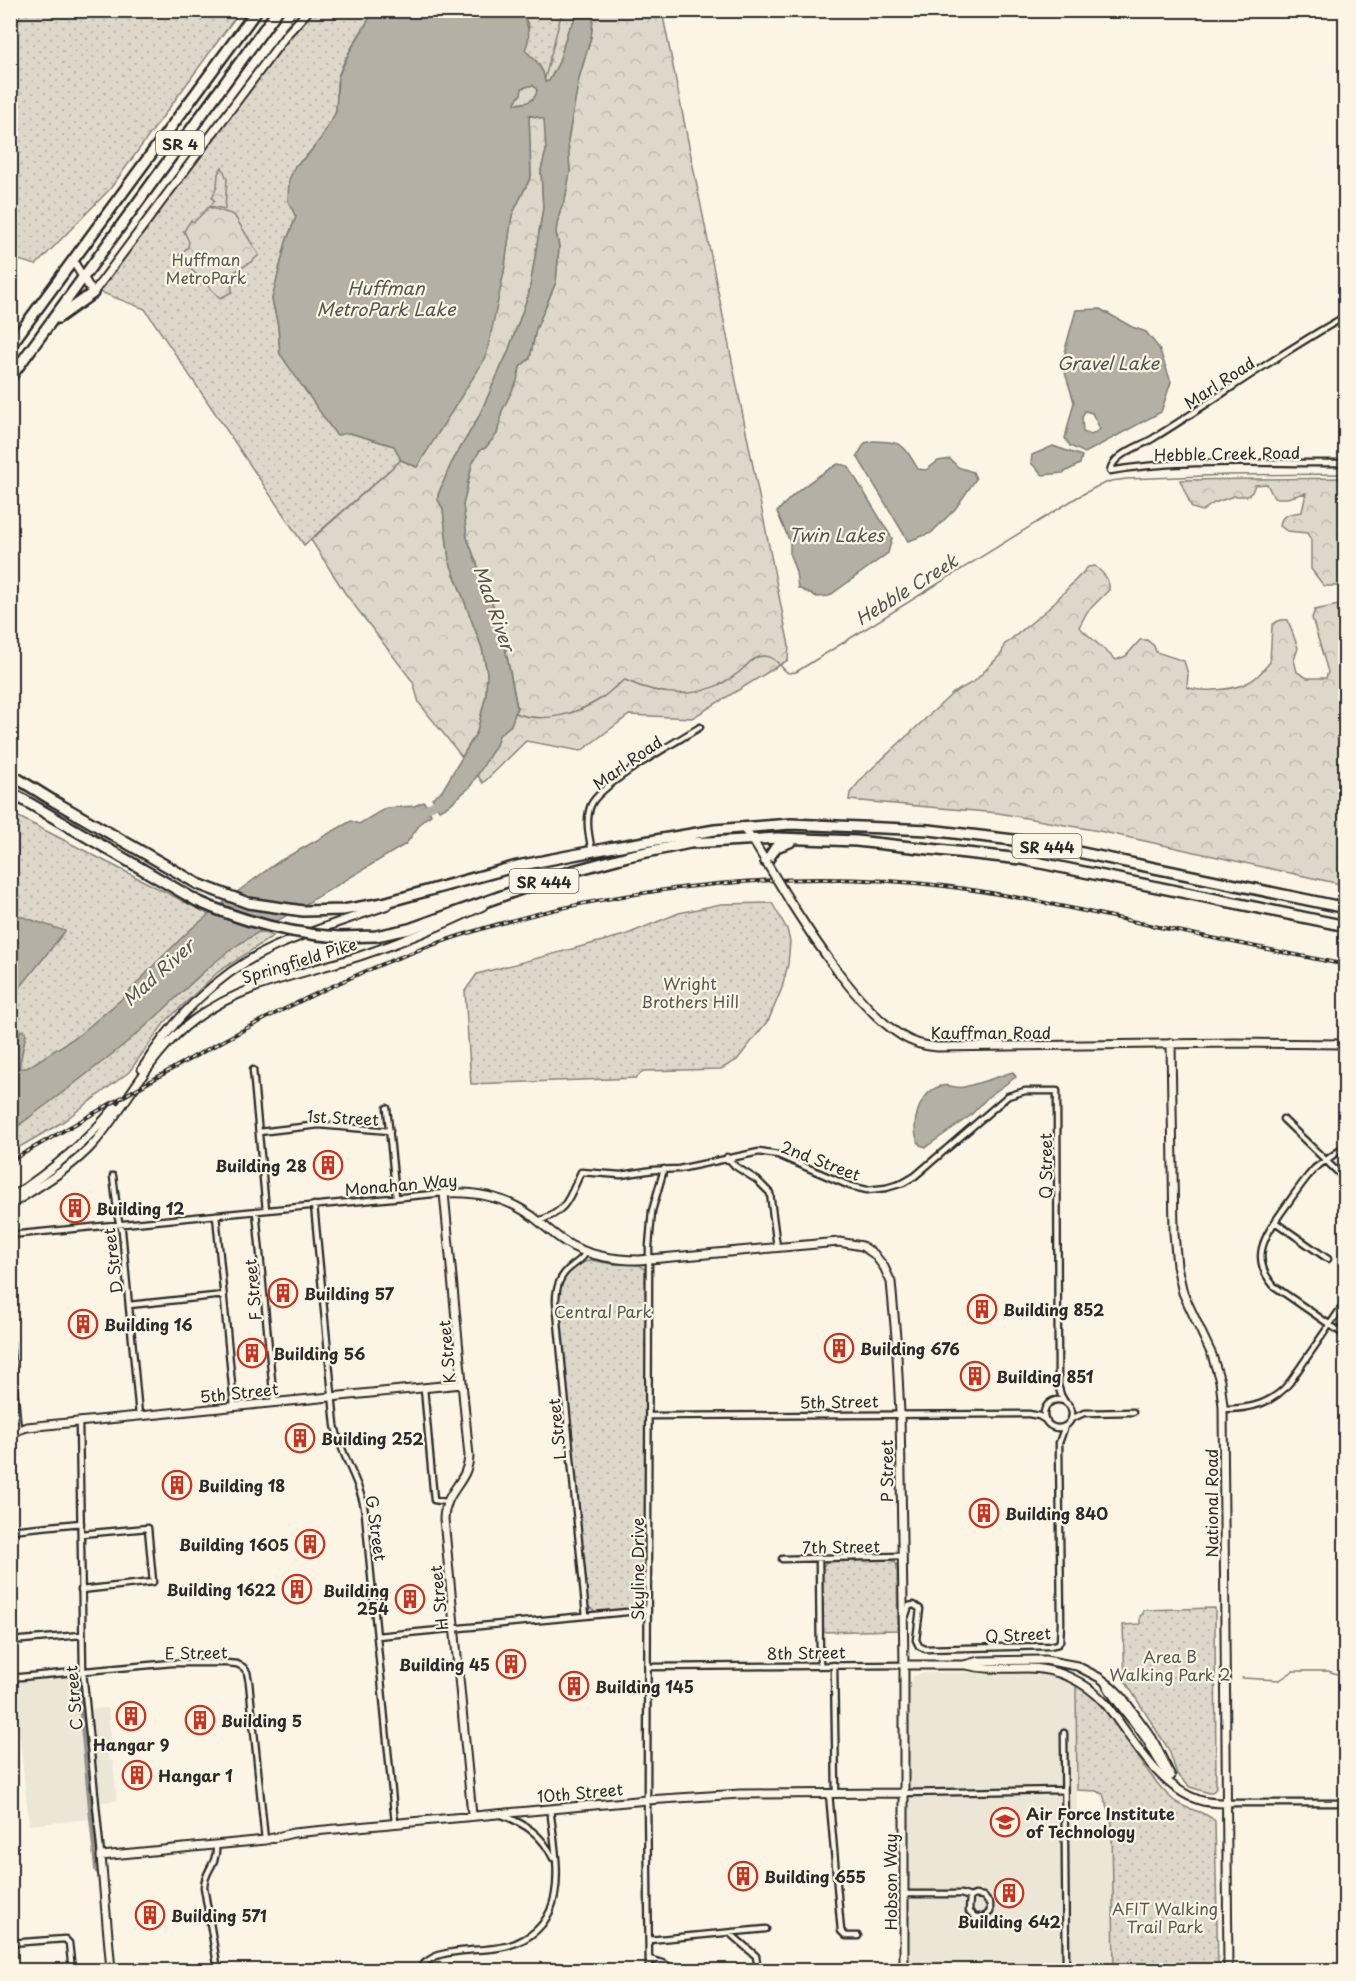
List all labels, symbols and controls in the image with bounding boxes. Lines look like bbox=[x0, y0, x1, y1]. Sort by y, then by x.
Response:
road number: SR 4 bbox=[156, 131, 204, 155]
park label: Huffman MetroPark bbox=[166, 247, 247, 289]
water label: Huffman MetroPark Lake bbox=[316, 274, 457, 322]
water label: Gravel Lake bbox=[1057, 349, 1161, 376]
street label: Marl Road bbox=[1179, 350, 1259, 414]
street label: Hebble Creek Road bbox=[1154, 440, 1300, 466]
water label: Twin Lakes bbox=[788, 521, 886, 548]
water label: Hebble Creek bbox=[850, 546, 963, 631]
water label: Mad River bbox=[468, 562, 523, 657]
street label: Marl Road bbox=[587, 729, 667, 795]
road number: SR 444 bbox=[1012, 834, 1082, 858]
road number: SR 444 bbox=[510, 869, 578, 893]
water label: Mad River bbox=[116, 930, 202, 1012]
street label: Springfield Pike bbox=[238, 931, 360, 989]
park label: Wright Brothers Hill bbox=[641, 971, 739, 1013]
street label: Kauffman Road bbox=[931, 1020, 1051, 1044]
street label: 1st Street bbox=[306, 1103, 380, 1131]
street label: Q Street bbox=[1033, 1133, 1057, 1199]
street label: 2nd Street bbox=[778, 1134, 865, 1186]
building icon: Building 28 bbox=[312, 1149, 344, 1181]
place label: Building 28 bbox=[215, 1153, 307, 1177]
street label: Monahan Way bbox=[344, 1167, 458, 1201]
building icon: Building 12 bbox=[59, 1192, 91, 1224]
place label: Building 12 bbox=[96, 1196, 185, 1220]
street label: D Street bbox=[96, 1226, 128, 1295]
street label: F Street bbox=[237, 1258, 267, 1322]
building icon: Building 57 bbox=[267, 1277, 299, 1309]
place label: Building 57 bbox=[304, 1281, 395, 1305]
building icon: Building 852 bbox=[966, 1293, 998, 1325]
place label: Building 852 bbox=[1003, 1297, 1104, 1321]
park label: Central Park bbox=[554, 1299, 653, 1323]
building icon: Building 16 bbox=[67, 1308, 99, 1340]
place label: Building 16 bbox=[104, 1312, 193, 1336]
street label: K Street bbox=[431, 1319, 461, 1385]
building icon: Building 676 bbox=[823, 1332, 855, 1364]
place label: Building 676 bbox=[860, 1336, 960, 1360]
building icon: Building 56 bbox=[236, 1337, 268, 1369]
place label: Building 56 bbox=[273, 1341, 365, 1365]
building icon: Building 851 bbox=[959, 1360, 991, 1392]
place label: Building 851 bbox=[996, 1364, 1094, 1388]
street label: 5th Street bbox=[199, 1376, 280, 1408]
street label: 5th Street bbox=[799, 1388, 879, 1414]
street label: L Street bbox=[541, 1397, 571, 1461]
building icon: Building 252 bbox=[284, 1422, 316, 1454]
place label: Building 252 bbox=[321, 1426, 423, 1450]
street label: P Street bbox=[874, 1439, 898, 1502]
street label: National Road bbox=[1199, 1449, 1223, 1557]
building icon: Building 18 bbox=[161, 1469, 193, 1501]
place label: Building 18 bbox=[198, 1473, 285, 1497]
street label: G Street bbox=[361, 1494, 394, 1563]
building icon: Building 840 bbox=[968, 1497, 1000, 1529]
place label: Building 840 bbox=[1005, 1501, 1108, 1525]
street label: Skyline Drive bbox=[625, 1518, 649, 1620]
building icon: Building 1605 bbox=[294, 1528, 326, 1560]
place label: Building 1605 bbox=[179, 1532, 289, 1556]
street label: 7th Street bbox=[802, 1533, 880, 1559]
street label: H Street bbox=[423, 1564, 453, 1632]
building icon: Building 1622 bbox=[281, 1573, 313, 1605]
place label: Building 1622 bbox=[167, 1577, 276, 1601]
place label: Building 254 bbox=[323, 1578, 389, 1620]
building icon: Building 254 bbox=[394, 1583, 426, 1615]
street label: Q Street bbox=[984, 1620, 1052, 1648]
street label: E Street bbox=[164, 1639, 228, 1665]
street label: 8th Street bbox=[766, 1639, 846, 1665]
park label: Area B Walking Park 2 bbox=[1109, 1644, 1231, 1686]
building icon: Building 45 bbox=[495, 1648, 527, 1680]
place label: Building 45 bbox=[399, 1652, 490, 1676]
street label: C Street bbox=[58, 1664, 88, 1731]
building icon: Building 145 bbox=[558, 1670, 590, 1702]
place label: Building 145 bbox=[595, 1674, 694, 1698]
building icon: Hangar 9 bbox=[115, 1700, 147, 1732]
building icon: Building 5 bbox=[184, 1704, 216, 1736]
place label: Building 5 bbox=[221, 1708, 302, 1732]
place label: Hangar 9 bbox=[93, 1732, 170, 1756]
building icon: Hangar 1 bbox=[121, 1759, 153, 1791]
place label: Hangar 1 bbox=[158, 1763, 233, 1787]
street label: 10th Street bbox=[536, 1776, 624, 1808]
place label: Air Force Institute of Technology bbox=[1026, 1801, 1175, 1843]
school or university icon: Air Force Institute of Technology bbox=[989, 1806, 1021, 1838]
street label: Hobson Way bbox=[878, 1833, 902, 1931]
building icon: Building 655 bbox=[727, 1860, 759, 1892]
place label: Building 655 bbox=[764, 1864, 866, 1888]
building icon: Building 642 bbox=[993, 1877, 1025, 1909]
park label: AFIT Walking Trail Park bbox=[1112, 1896, 1218, 1938]
building icon: Building 571 bbox=[134, 1899, 166, 1931]
place label: Building 571 bbox=[171, 1903, 267, 1927]
place label: Building 642 bbox=[957, 1909, 1061, 1933]

